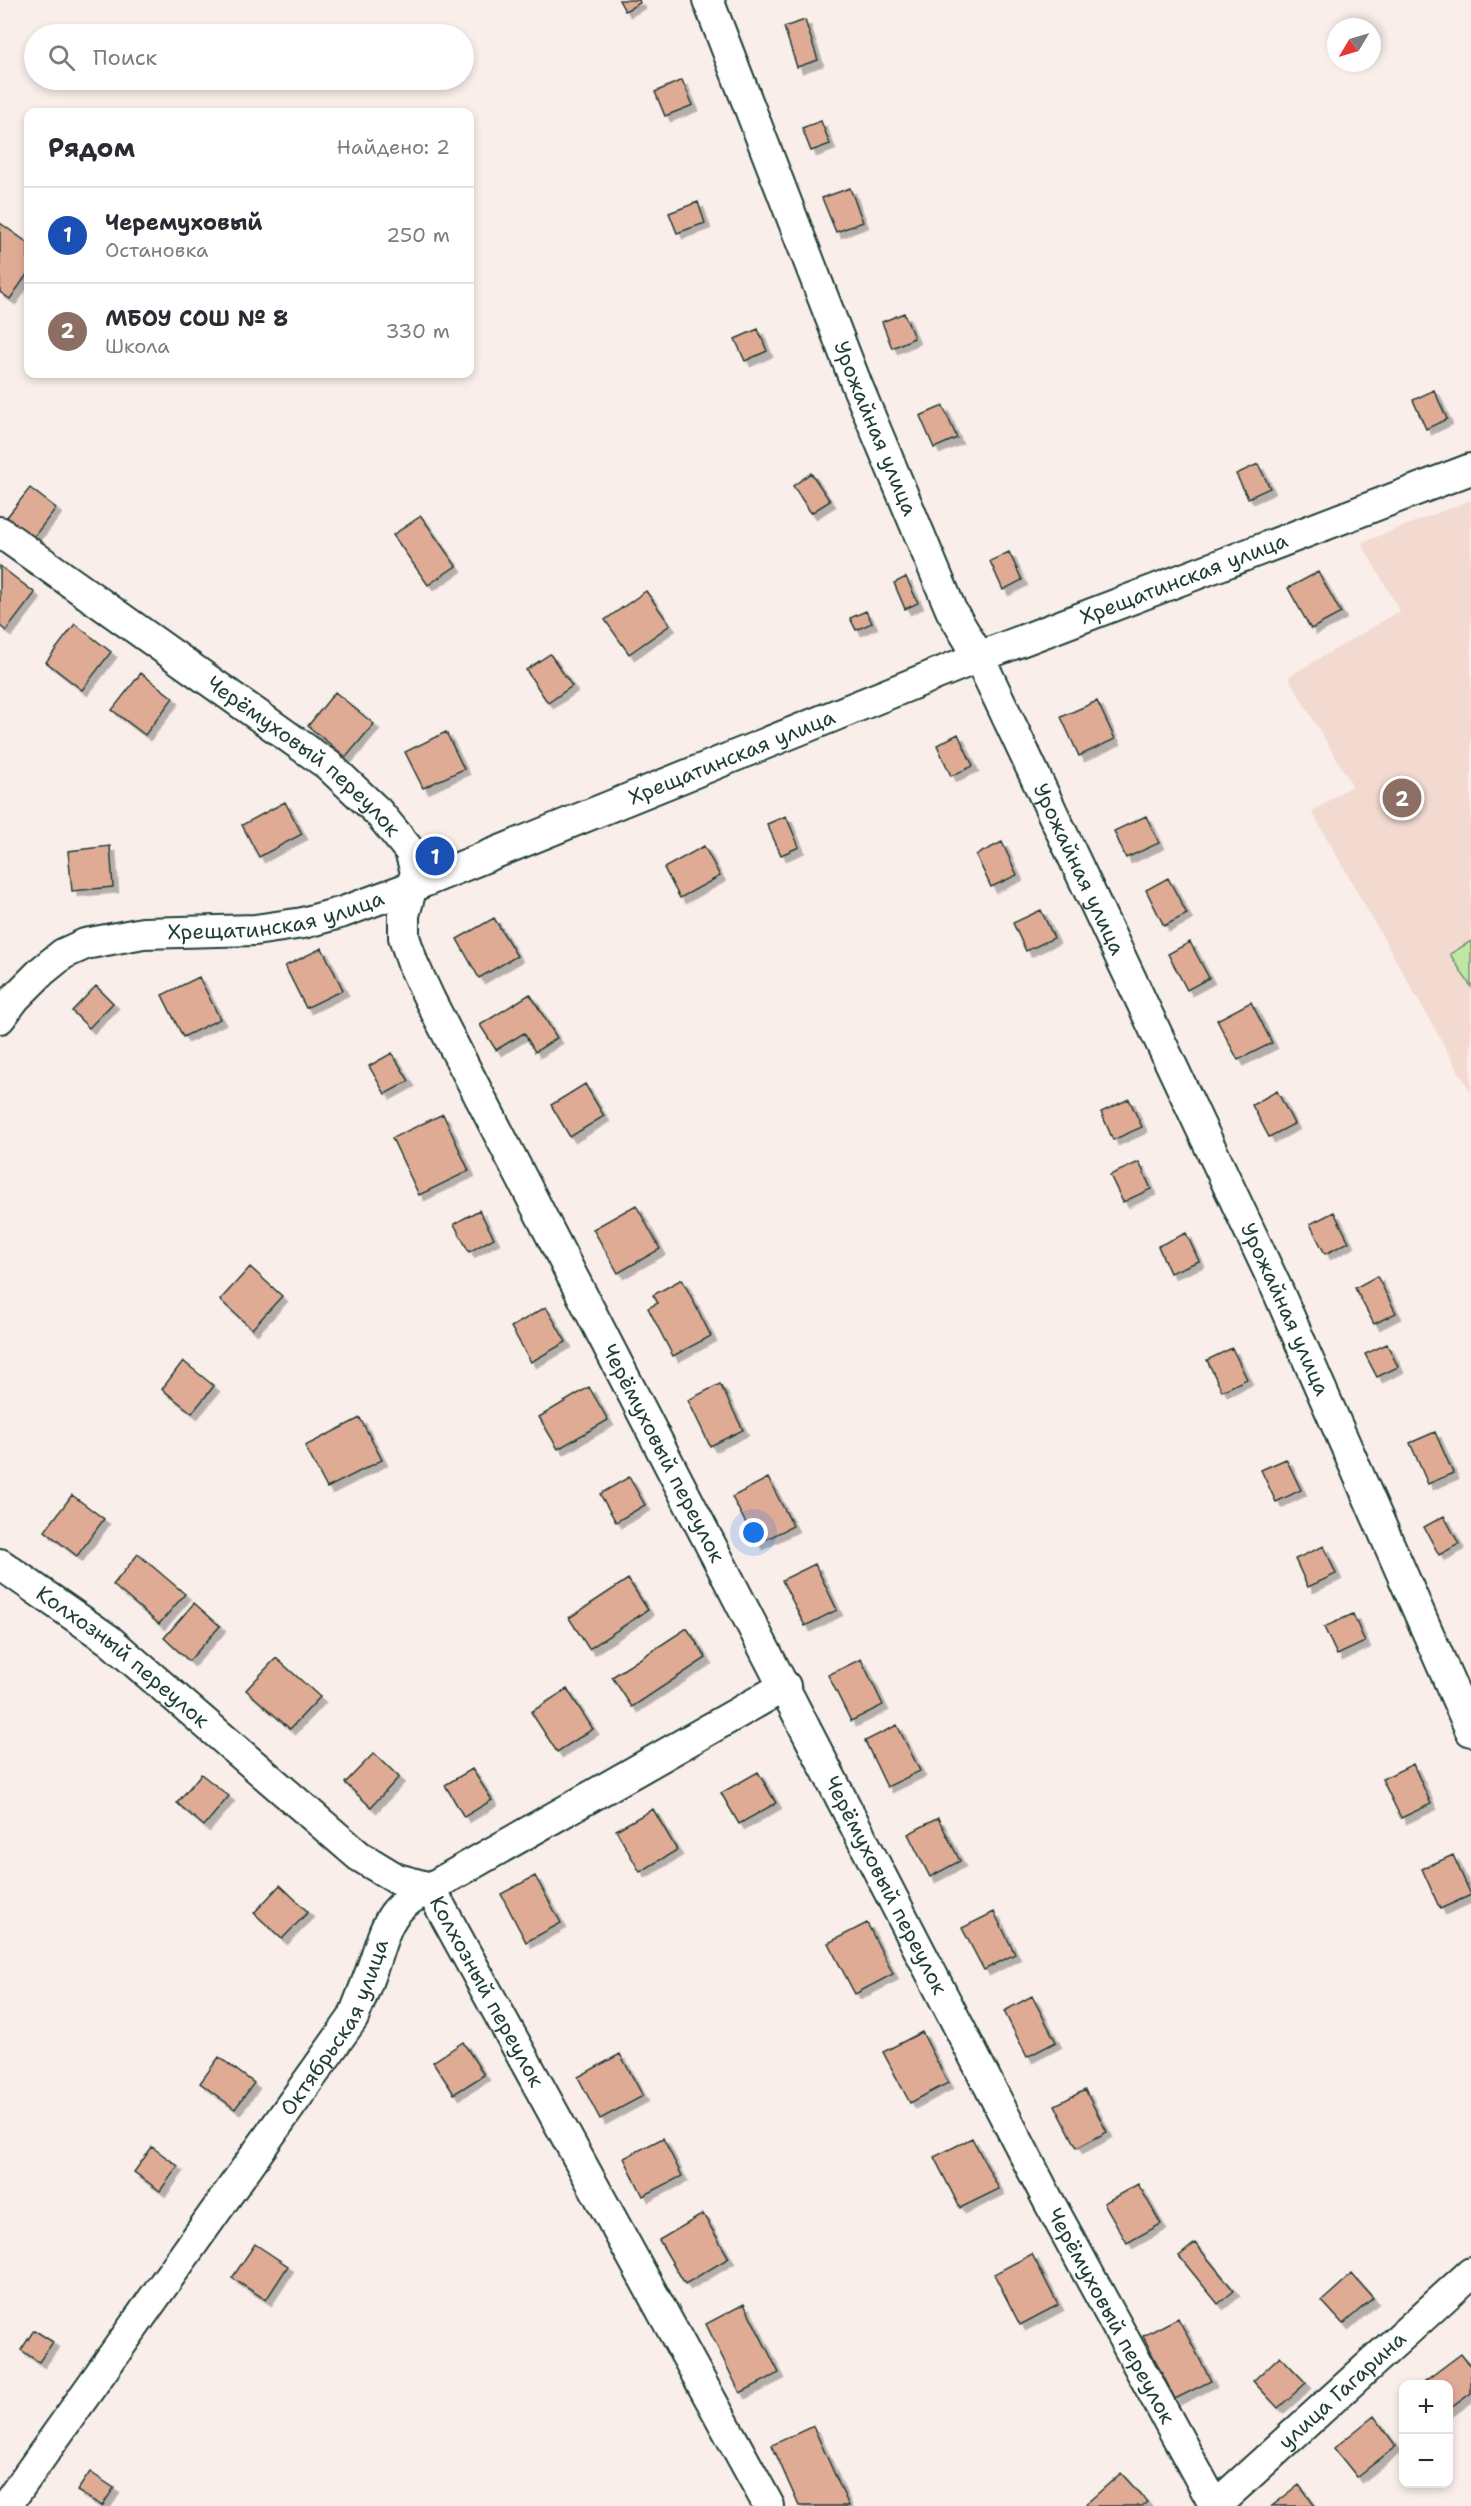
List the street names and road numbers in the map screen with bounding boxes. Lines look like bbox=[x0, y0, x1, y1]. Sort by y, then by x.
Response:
street label: Урожайная улица bbox=[827, 337, 924, 520]
street label: Хрещатинская улица bbox=[1076, 526, 1292, 631]
street label: Черёмуховый переулок bbox=[201, 669, 407, 843]
street label: Хрещатинская улица bbox=[624, 703, 839, 811]
street label: Урожайная улица bbox=[1027, 779, 1132, 960]
street label: Хрещатинская улица bbox=[167, 884, 388, 946]
street label: Урожайная улица bbox=[1234, 1218, 1336, 1400]
street label: Черёмуховый переулок bbox=[596, 1339, 731, 1567]
street label: Колхозный переулок bbox=[31, 1579, 215, 1734]
street label: Черёмуховый переулок bbox=[818, 1771, 954, 1999]
street label: Колхозный переулок bbox=[423, 1891, 551, 2092]
street label: Октябрьская улица bbox=[274, 1935, 395, 2121]
street label: Черёмуховый переулок bbox=[1041, 2203, 1182, 2429]
street label: улица Гагарина bbox=[1272, 2325, 1412, 2456]

